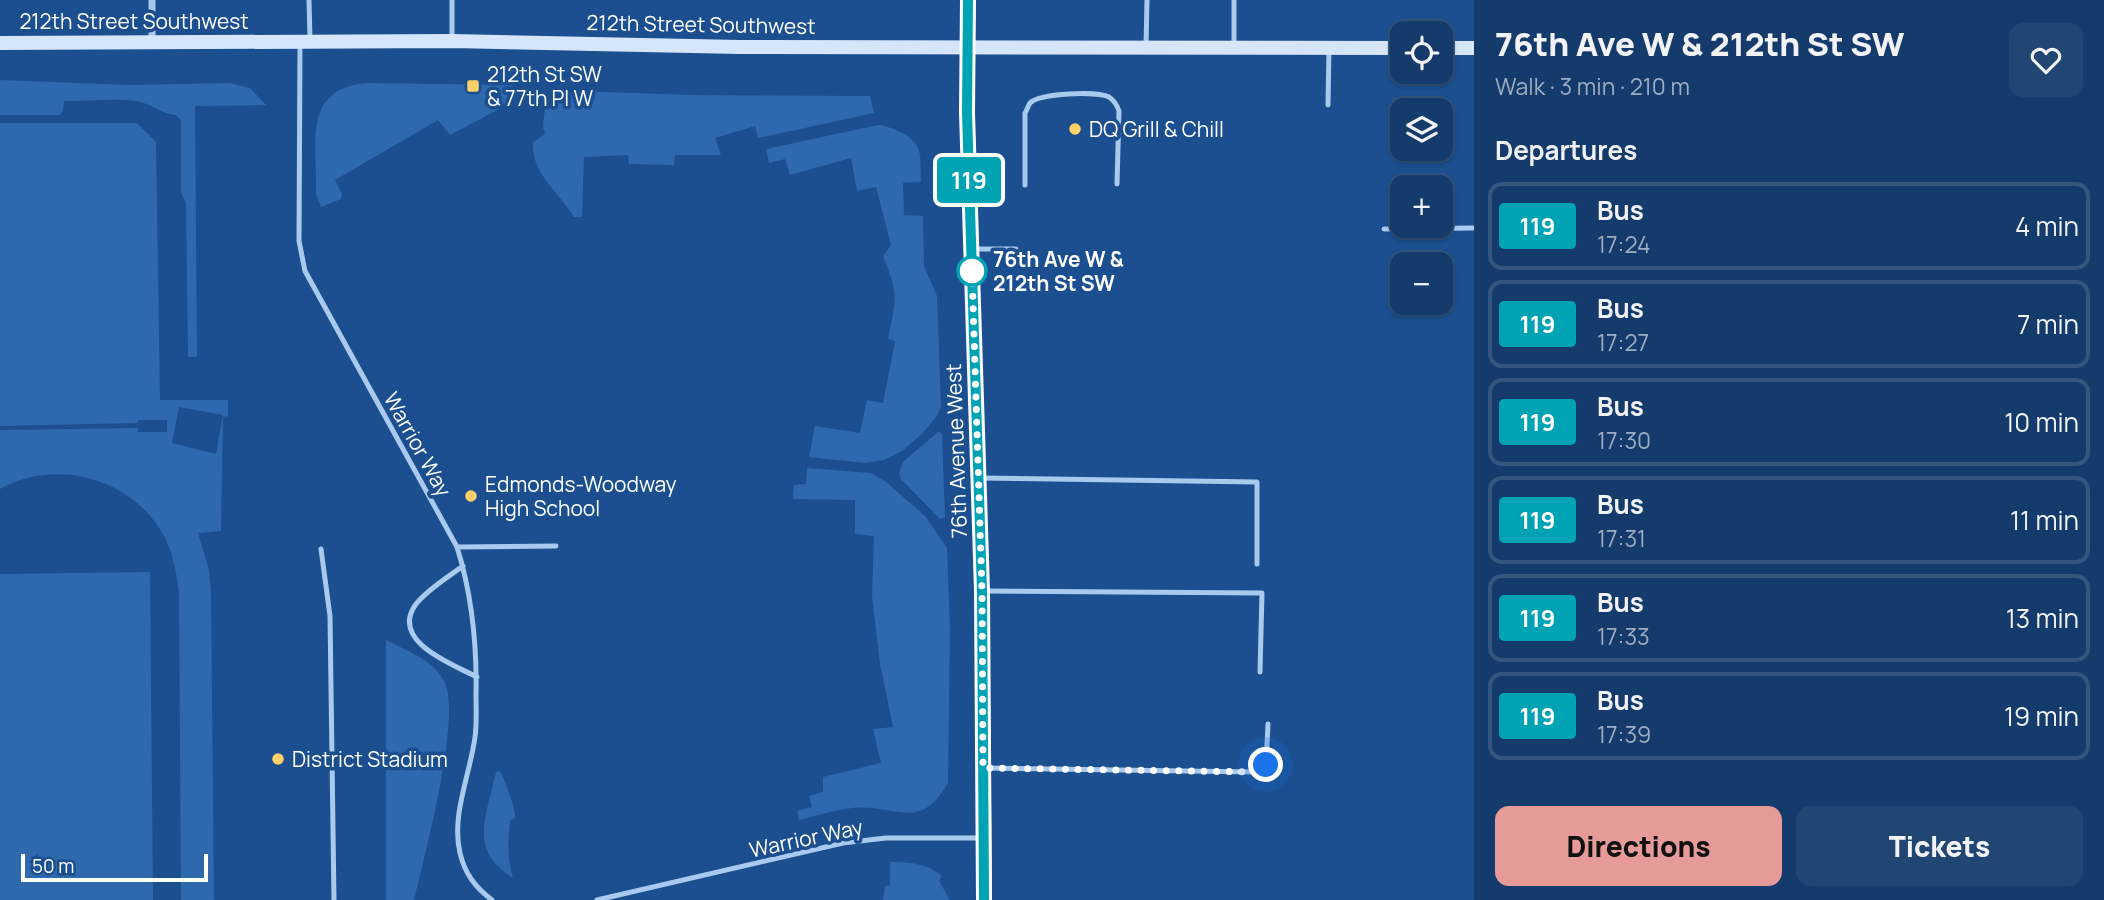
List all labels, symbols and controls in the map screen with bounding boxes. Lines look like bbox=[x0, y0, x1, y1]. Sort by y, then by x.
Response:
street label: 212th Street Southwest bbox=[19, 7, 249, 35]
street label: 212th Street Southwest bbox=[586, 8, 816, 40]
map controls bbox=[1390, 21, 1453, 315]
button: locate bbox=[1390, 21, 1453, 84]
text: 76th Ave W & 212th St SW bbox=[1495, 21, 1904, 66]
button: heart bbox=[2009, 23, 2083, 97]
place label: 212th St SW & 77th Pl W bbox=[487, 60, 602, 112]
text: Walk · 3 min · 210 m bbox=[1495, 70, 1690, 102]
marker: 212th St SW & 77th Pl W bbox=[465, 78, 481, 94]
button: layers bbox=[1390, 98, 1453, 161]
place label: DQ Grill & Chill bbox=[1089, 115, 1224, 143]
marker: DQ Grill & Chill bbox=[1067, 121, 1083, 137]
text: Departures bbox=[1495, 132, 1637, 168]
line badge: 119 bbox=[929, 157, 1009, 203]
text: 119 bbox=[951, 163, 987, 196]
button: + bbox=[1390, 175, 1453, 238]
text: Bus bbox=[1597, 192, 1644, 228]
text: 4 min bbox=[2015, 208, 2079, 244]
text: 119 bbox=[1520, 209, 1555, 242]
text: 17:24 bbox=[1597, 228, 1651, 260]
place label: 76th Ave W & 212th St SW bbox=[993, 245, 1124, 297]
button: − bbox=[1390, 252, 1453, 315]
marker: 76th Ave W & 212th St SW bbox=[957, 256, 987, 286]
text: Bus bbox=[1597, 290, 1644, 326]
text: 7 min bbox=[2017, 306, 2079, 342]
text: 119 bbox=[1520, 307, 1555, 340]
text: 17:27 bbox=[1597, 326, 1649, 358]
street label: 76th Avenue West bbox=[939, 363, 973, 539]
street label: Warrior Way bbox=[378, 387, 458, 501]
text: Bus bbox=[1597, 388, 1644, 424]
text: 10 min bbox=[2004, 404, 2079, 440]
text: 119 bbox=[1520, 405, 1555, 438]
text: 17:30 bbox=[1597, 424, 1651, 456]
place label: Edmonds-Woodway High School bbox=[485, 470, 677, 522]
text: Bus bbox=[1597, 486, 1644, 522]
marker: Edmonds-Woodway High School bbox=[463, 488, 479, 504]
text: 11 min bbox=[2010, 502, 2079, 538]
text: 119 bbox=[1520, 503, 1555, 536]
text: 17:31 bbox=[1597, 522, 1646, 554]
text: Bus bbox=[1597, 584, 1644, 620]
text: 13 min bbox=[2006, 600, 2079, 636]
text: 119 bbox=[1520, 601, 1555, 634]
text: 17:33 bbox=[1597, 620, 1650, 652]
text: Bus bbox=[1597, 682, 1644, 718]
text: 19 min bbox=[2004, 698, 2079, 734]
text: 119 bbox=[1520, 699, 1555, 732]
text: 17:39 bbox=[1597, 718, 1651, 750]
place label: District Stadium bbox=[292, 745, 448, 773]
your location bbox=[1248, 747, 1283, 782]
marker: District Stadium bbox=[270, 751, 286, 767]
button: Directions bbox=[1495, 806, 1782, 886]
button: Tickets bbox=[1796, 806, 2083, 886]
street label: Warrior Way bbox=[747, 812, 865, 864]
scale bar bbox=[21, 851, 208, 883]
text: 50 m bbox=[32, 853, 74, 879]

